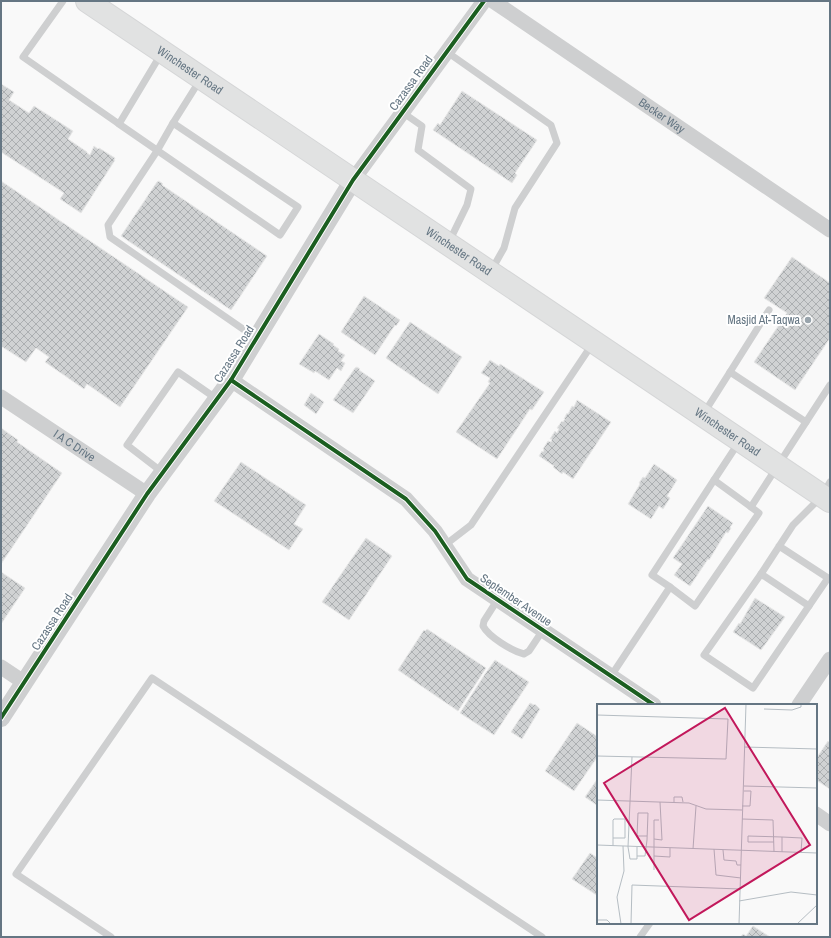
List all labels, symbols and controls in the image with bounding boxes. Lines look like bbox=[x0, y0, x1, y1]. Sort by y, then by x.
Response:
street label: Winchester Road bbox=[154, 42, 226, 98]
street label: Cazassa Road bbox=[386, 52, 436, 114]
street label: Becker Way bbox=[635, 94, 688, 137]
street label: Winchester Road bbox=[423, 223, 495, 279]
place label: Masjid At-Taqwa bbox=[728, 312, 801, 328]
marker: Masjid At-Taqwa bbox=[803, 315, 813, 325]
street label: Cazassa Road bbox=[210, 322, 258, 386]
street label: Winchester Road bbox=[691, 404, 764, 460]
street label: I A C Drive bbox=[50, 426, 98, 465]
street label: September Avenue bbox=[477, 570, 555, 630]
street label: Cazassa Road bbox=[28, 591, 76, 653]
inset map bbox=[597, 704, 817, 924]

